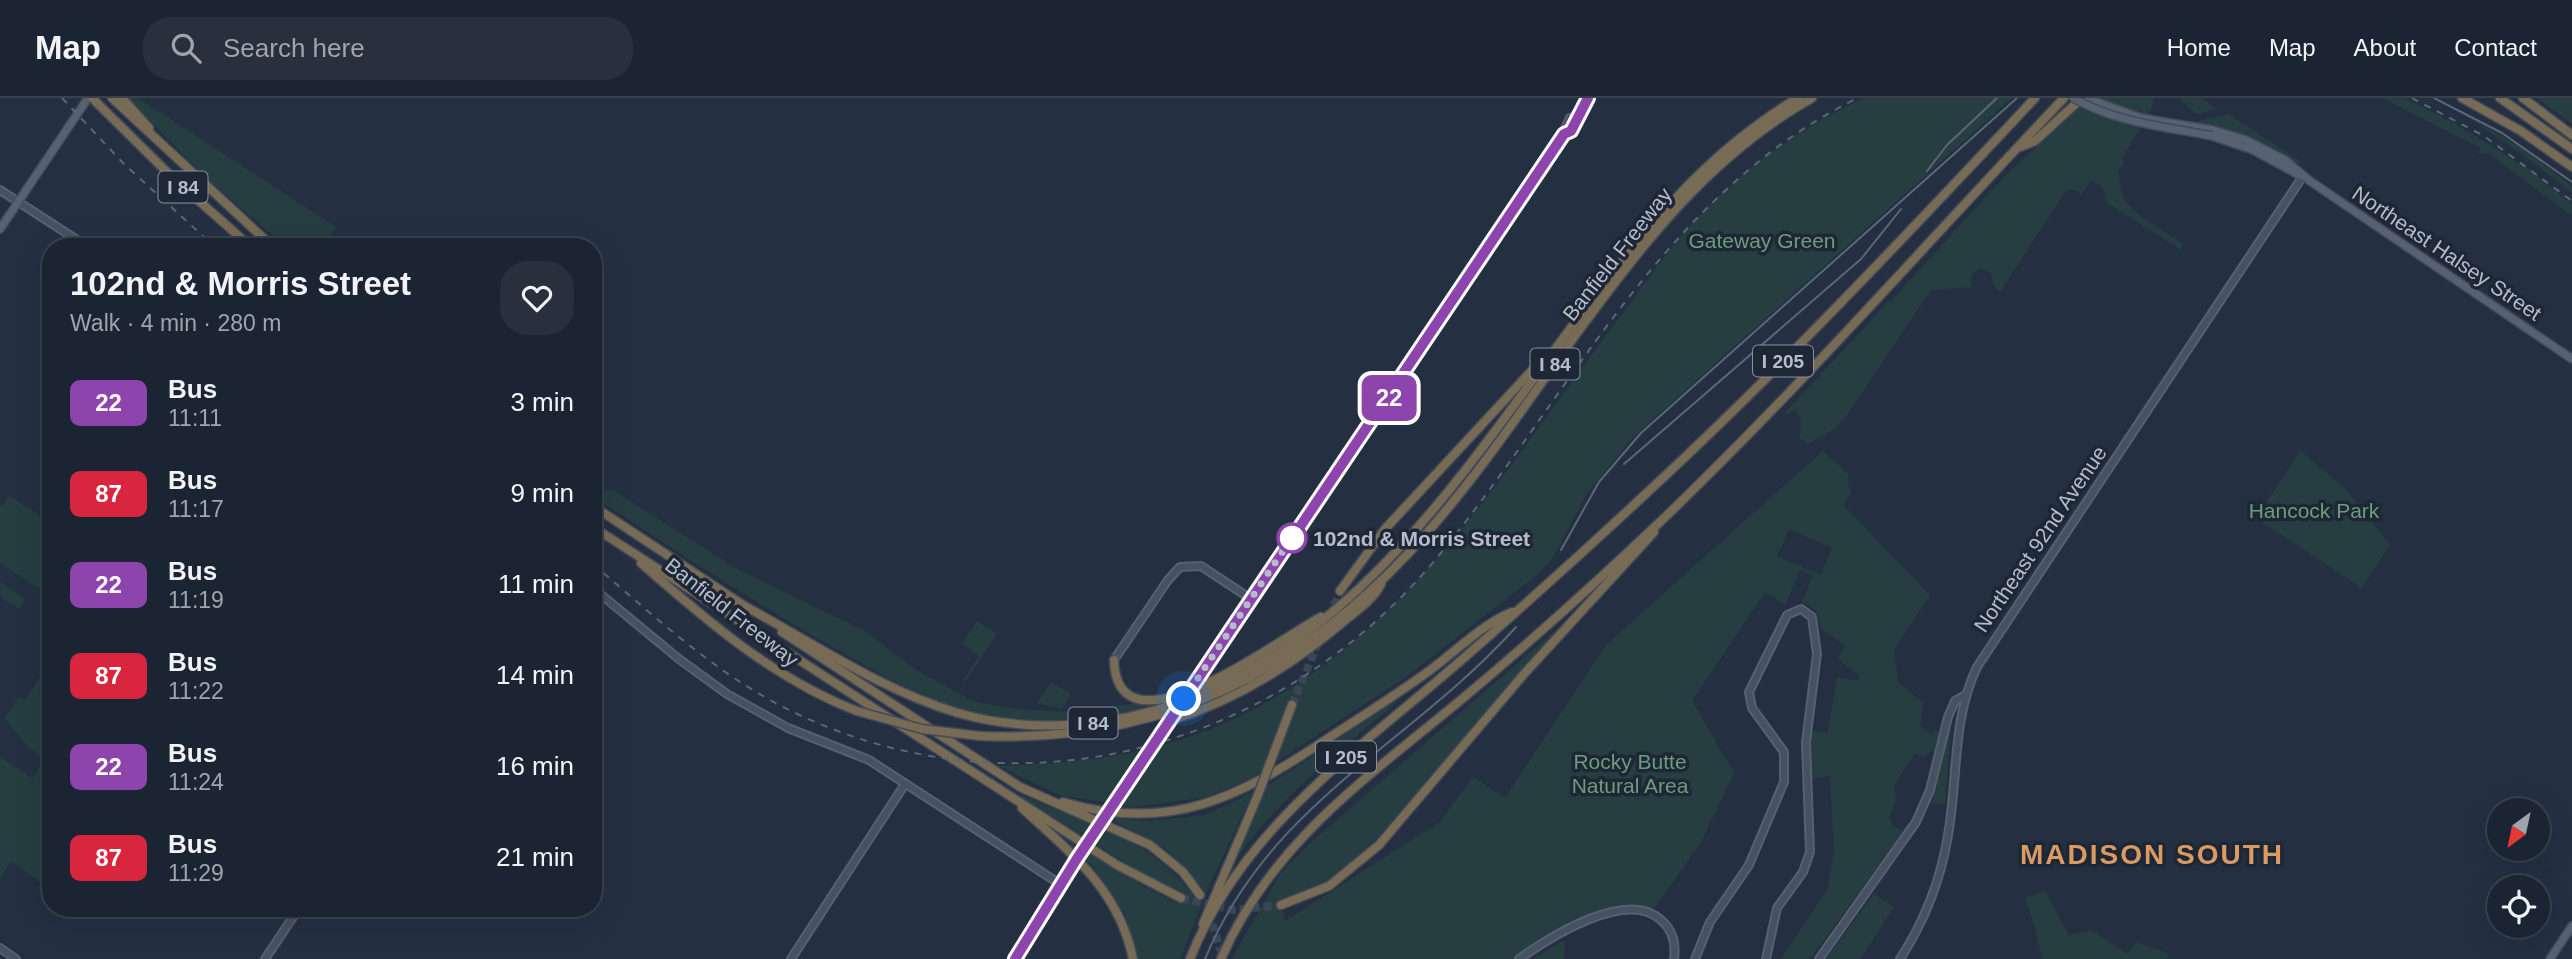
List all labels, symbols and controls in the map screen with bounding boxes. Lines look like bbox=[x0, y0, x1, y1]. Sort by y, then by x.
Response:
search box bbox=[143, 17, 633, 80]
text: Map bbox=[35, 29, 101, 66]
icon: search bbox=[167, 29, 205, 67]
text: Search here bbox=[223, 33, 365, 63]
text: Home bbox=[2167, 34, 2231, 61]
text: Map bbox=[2269, 34, 2316, 61]
text: About bbox=[2354, 34, 2416, 61]
text: Contact bbox=[2454, 34, 2537, 61]
road number: I 84 bbox=[158, 172, 208, 202]
street label: Northeast Halsey Street bbox=[2348, 181, 2546, 325]
street label: Banfield Freeway bbox=[1558, 183, 1676, 325]
park label: Gateway Green bbox=[1688, 229, 1836, 252]
button: heart bbox=[500, 261, 574, 335]
text: 102nd & Morris Street bbox=[70, 265, 411, 302]
text: Walk · 4 min · 280 m bbox=[70, 310, 281, 336]
road number: I 205 bbox=[1753, 345, 1813, 376]
road number: I 84 bbox=[1530, 348, 1580, 380]
text: Bus bbox=[168, 374, 217, 404]
line badge: 22 bbox=[1358, 375, 1420, 421]
text: 22 bbox=[1376, 384, 1402, 411]
text: 3 min bbox=[510, 387, 574, 417]
text: 22 bbox=[95, 389, 122, 416]
text: 11:11 bbox=[168, 405, 222, 431]
street label: Northeast 92nd Avenue bbox=[1969, 442, 2111, 636]
text: Bus bbox=[168, 465, 217, 495]
text: 9 min bbox=[510, 478, 574, 508]
text: 87 bbox=[95, 480, 122, 507]
text: 11:17 bbox=[168, 496, 224, 522]
park label: Hancock Park bbox=[2249, 499, 2380, 522]
marker: 102nd & Morris Street bbox=[1277, 523, 1307, 553]
place label: 102nd & Morris Street bbox=[1313, 527, 1530, 550]
street label: Banfield Freeway bbox=[661, 553, 803, 671]
text: Bus bbox=[168, 556, 217, 586]
text: 11 min bbox=[498, 569, 574, 599]
text: 22 bbox=[95, 571, 122, 598]
text: 11:19 bbox=[168, 587, 224, 613]
text: Bus bbox=[168, 647, 217, 677]
text: 14 min bbox=[496, 660, 574, 690]
text: 87 bbox=[95, 662, 122, 689]
text: 11:22 bbox=[168, 678, 224, 704]
your location bbox=[1166, 681, 1201, 716]
road number: I 84 bbox=[1068, 708, 1118, 738]
text: Bus bbox=[168, 738, 217, 768]
road number: I 205 bbox=[1316, 742, 1376, 772]
park label: Rocky Butte Natural Area bbox=[1572, 750, 1689, 797]
text: 16 min bbox=[496, 751, 574, 781]
text: 22 bbox=[95, 753, 122, 780]
text: 11:24 bbox=[168, 769, 224, 795]
north arrow bbox=[2487, 798, 2550, 861]
map controls bbox=[2487, 798, 2550, 938]
text: Bus bbox=[168, 829, 217, 859]
district label: MADISON SOUTH bbox=[2020, 839, 2284, 870]
text: 21 min bbox=[496, 842, 574, 872]
text: 87 bbox=[95, 844, 122, 871]
text: 11:29 bbox=[168, 860, 224, 886]
button: locate bbox=[2487, 875, 2550, 938]

